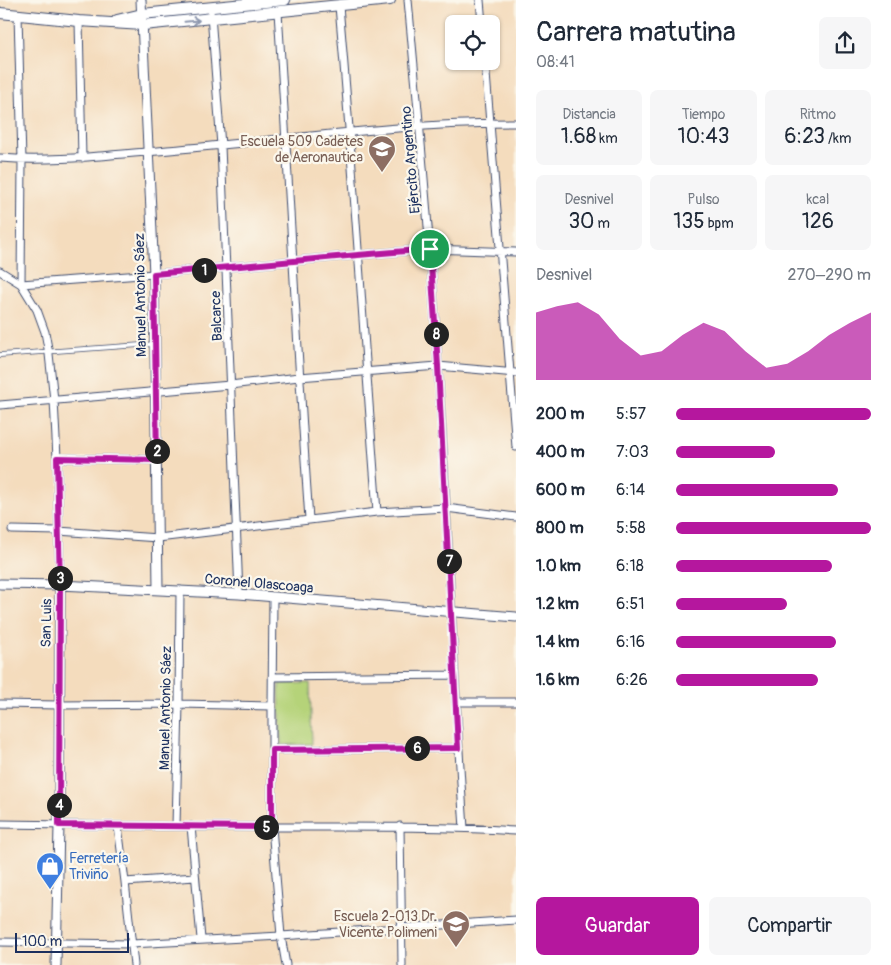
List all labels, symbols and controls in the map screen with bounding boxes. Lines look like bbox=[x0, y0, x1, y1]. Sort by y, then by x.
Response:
map controls bbox=[445, 15, 500, 70]
button: locate bbox=[445, 15, 500, 70]
text: Carrera matutina bbox=[536, 15, 736, 50]
one-way arrow bbox=[183, 16, 199, 25]
button: share bbox=[819, 17, 871, 69]
text: 08:41 bbox=[536, 52, 575, 72]
street label: Ejército Argentino bbox=[397, 105, 424, 214]
text: Distancia bbox=[563, 106, 616, 123]
text: Tiempo bbox=[682, 106, 725, 123]
text: Ritmo bbox=[800, 106, 836, 123]
text: 1.68 bbox=[561, 123, 596, 150]
text: 10:43 bbox=[677, 123, 730, 150]
text: 6:23 bbox=[784, 123, 825, 150]
text: km bbox=[596, 130, 618, 147]
text: /km bbox=[825, 130, 851, 147]
place label: Escuela 509 Cadetes de Aeronautica bbox=[240, 133, 364, 166]
school or university icon: Escuela 509 Cadetes de Aeronautica bbox=[367, 134, 397, 173]
text: Desnivel bbox=[565, 191, 614, 208]
text: Pulso bbox=[688, 191, 719, 208]
text: kcal bbox=[806, 191, 829, 208]
text: 30 bbox=[568, 208, 594, 235]
text: 135 bbox=[673, 208, 705, 235]
text: 126 bbox=[802, 208, 834, 235]
text: m bbox=[594, 215, 610, 232]
text: bpm bbox=[705, 215, 734, 232]
pin bbox=[409, 228, 451, 270]
street label: Manuel Antonio Sáez bbox=[131, 233, 150, 357]
icon: arrive bbox=[416, 235, 444, 263]
pin: 1 bbox=[192, 258, 216, 282]
text: 1 bbox=[202, 262, 207, 279]
text: Desnivel bbox=[536, 265, 592, 285]
text: 270–290 m bbox=[787, 265, 871, 285]
street label: Balcarce bbox=[207, 290, 226, 341]
pin: 8 bbox=[424, 322, 448, 346]
text: 8 bbox=[433, 326, 440, 343]
text: 200 m bbox=[536, 404, 584, 424]
text: 5:57 bbox=[616, 404, 646, 424]
pin: 2 bbox=[144, 438, 170, 464]
text: 400 m bbox=[536, 442, 585, 462]
text: 7:03 bbox=[616, 442, 649, 462]
text: 2 bbox=[154, 443, 161, 460]
text: 600 m bbox=[536, 480, 585, 500]
text: 6:14 bbox=[616, 480, 645, 500]
text: 800 m bbox=[536, 518, 584, 538]
text: 5:58 bbox=[616, 518, 646, 538]
pin: 7 bbox=[436, 548, 462, 574]
text: 7 bbox=[446, 553, 453, 570]
text: 1.0 km bbox=[536, 556, 581, 576]
text: 6:18 bbox=[616, 556, 644, 576]
pin: 3 bbox=[48, 566, 72, 590]
text: 3 bbox=[57, 570, 64, 587]
street label: Coronel Olascoaga bbox=[204, 570, 314, 597]
text: 1.2 km bbox=[536, 594, 579, 614]
text: 6:51 bbox=[616, 594, 645, 614]
street label: San Luis bbox=[38, 598, 55, 648]
text: 1.4 km bbox=[536, 632, 579, 652]
text: 6:16 bbox=[616, 632, 645, 652]
street label: Manuel Antonio Sáez bbox=[156, 646, 175, 770]
text: 1.6 km bbox=[536, 670, 579, 690]
text: 6:26 bbox=[616, 670, 648, 690]
pin: 6 bbox=[404, 736, 430, 760]
text: 6 bbox=[413, 740, 422, 757]
pin: 4 bbox=[46, 792, 72, 818]
text: 4 bbox=[55, 797, 64, 814]
pin: 5 bbox=[254, 814, 278, 840]
text: 5 bbox=[263, 819, 270, 836]
place label: Ferretería Triviño bbox=[69, 850, 129, 883]
shop icon: Ferretería Triviño bbox=[35, 851, 65, 890]
button: Guardar bbox=[536, 897, 699, 955]
button: Compartir bbox=[709, 897, 871, 955]
place label: Escuela 2-013 Dr. Vicente Polimeni bbox=[334, 908, 438, 941]
school or university icon: Escuela 2-013 Dr. Vicente Polimeni bbox=[441, 909, 471, 948]
scale bar bbox=[15, 930, 129, 953]
text: 100 m bbox=[22, 933, 62, 950]

